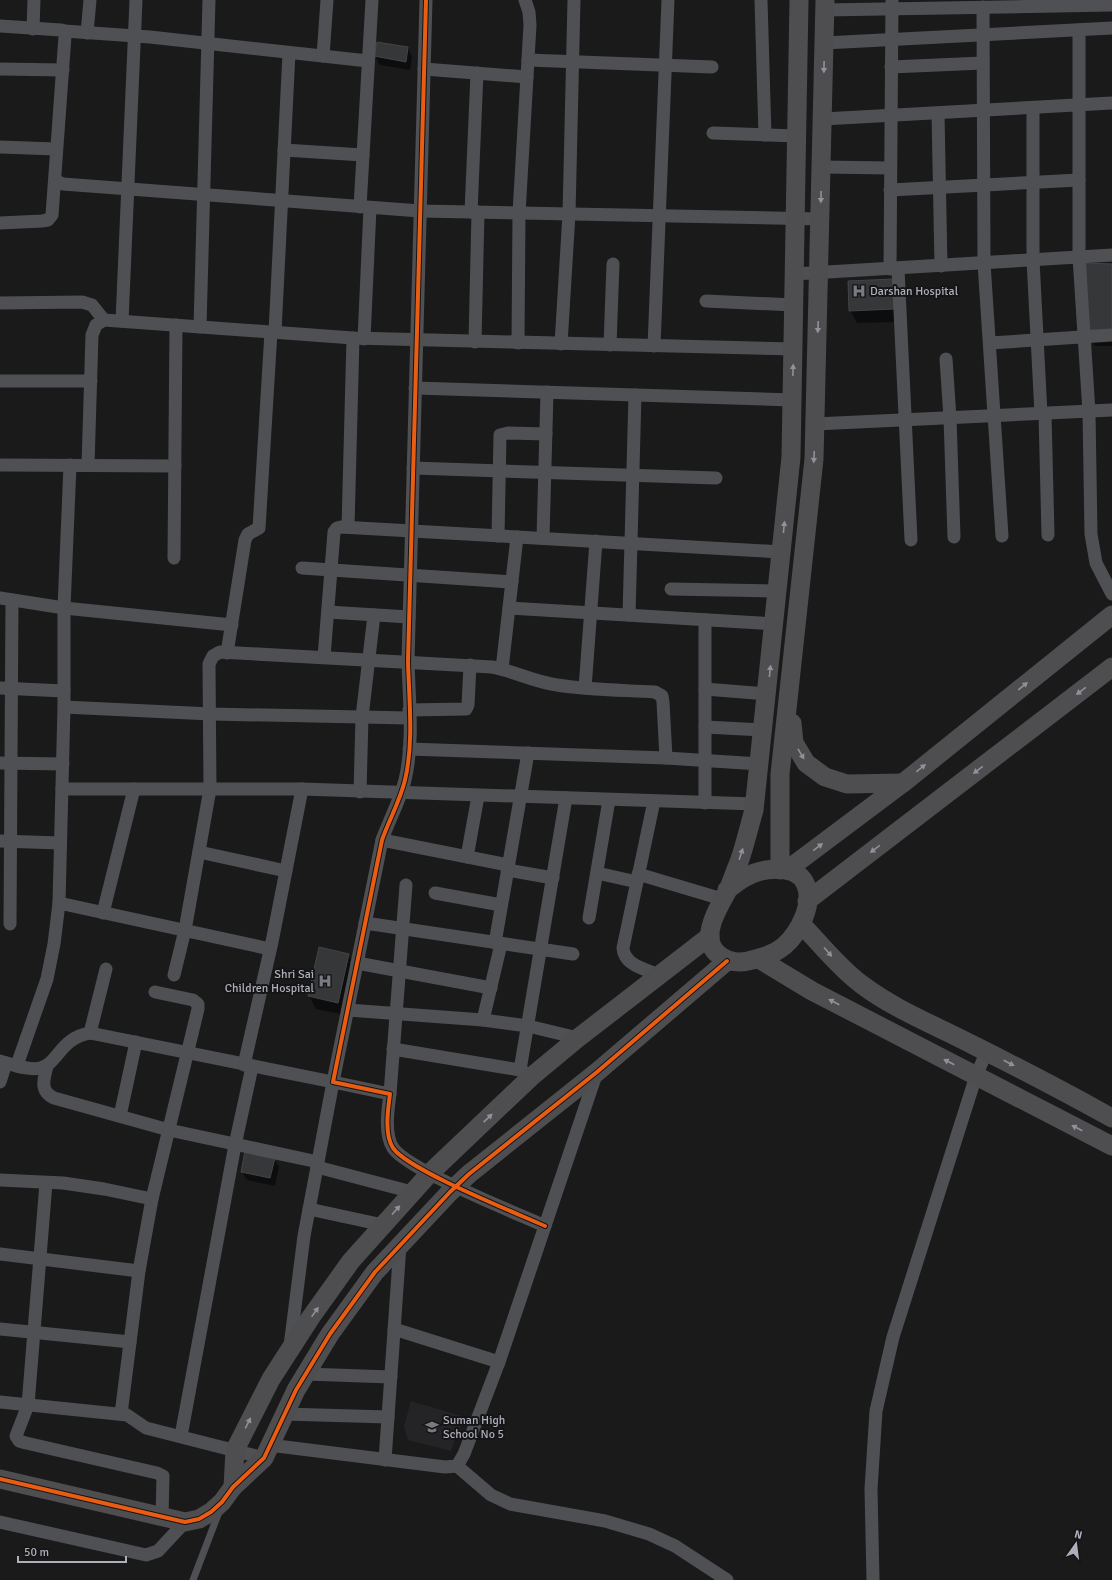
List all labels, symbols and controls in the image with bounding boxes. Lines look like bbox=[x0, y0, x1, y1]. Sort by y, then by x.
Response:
one-way arrow bbox=[820, 61, 827, 73]
one-way arrow bbox=[818, 191, 824, 204]
hospital icon: Darshan Hospital bbox=[851, 283, 867, 299]
place label: Darshan Hospital bbox=[870, 284, 959, 299]
one-way arrow bbox=[815, 321, 821, 334]
one-way arrow bbox=[790, 363, 796, 376]
one-way arrow bbox=[811, 451, 818, 463]
one-way arrow bbox=[781, 521, 787, 533]
one-way arrow bbox=[766, 665, 773, 677]
one-way arrow bbox=[1017, 682, 1028, 691]
one-way arrow bbox=[1076, 687, 1086, 695]
one-way arrow bbox=[797, 748, 804, 760]
one-way arrow bbox=[916, 763, 927, 772]
one-way arrow bbox=[972, 766, 983, 774]
one-way arrow bbox=[813, 843, 824, 851]
one-way arrow bbox=[869, 845, 880, 854]
one-way arrow bbox=[738, 848, 744, 860]
one-way arrow bbox=[824, 947, 833, 957]
place label: Shri Sai Children Hospital bbox=[225, 967, 314, 996]
hospital icon: Shri Sai Children Hospital bbox=[317, 973, 333, 989]
one-way arrow bbox=[828, 999, 840, 1006]
one-way arrow bbox=[944, 1059, 955, 1066]
one-way arrow bbox=[1003, 1060, 1015, 1066]
one-way arrow bbox=[483, 1114, 492, 1123]
one-way arrow bbox=[1072, 1125, 1083, 1132]
one-way arrow bbox=[391, 1206, 400, 1215]
one-way arrow bbox=[311, 1306, 319, 1317]
place label: Suman High School No 5 bbox=[443, 1413, 505, 1442]
one-way arrow bbox=[245, 1417, 252, 1429]
school or university icon: Suman High School No 5 bbox=[424, 1419, 440, 1435]
north arrow bbox=[1056, 1524, 1096, 1564]
text: N bbox=[1073, 1528, 1084, 1542]
scale bar bbox=[18, 1538, 126, 1564]
text: 50 m bbox=[24, 1545, 49, 1560]

